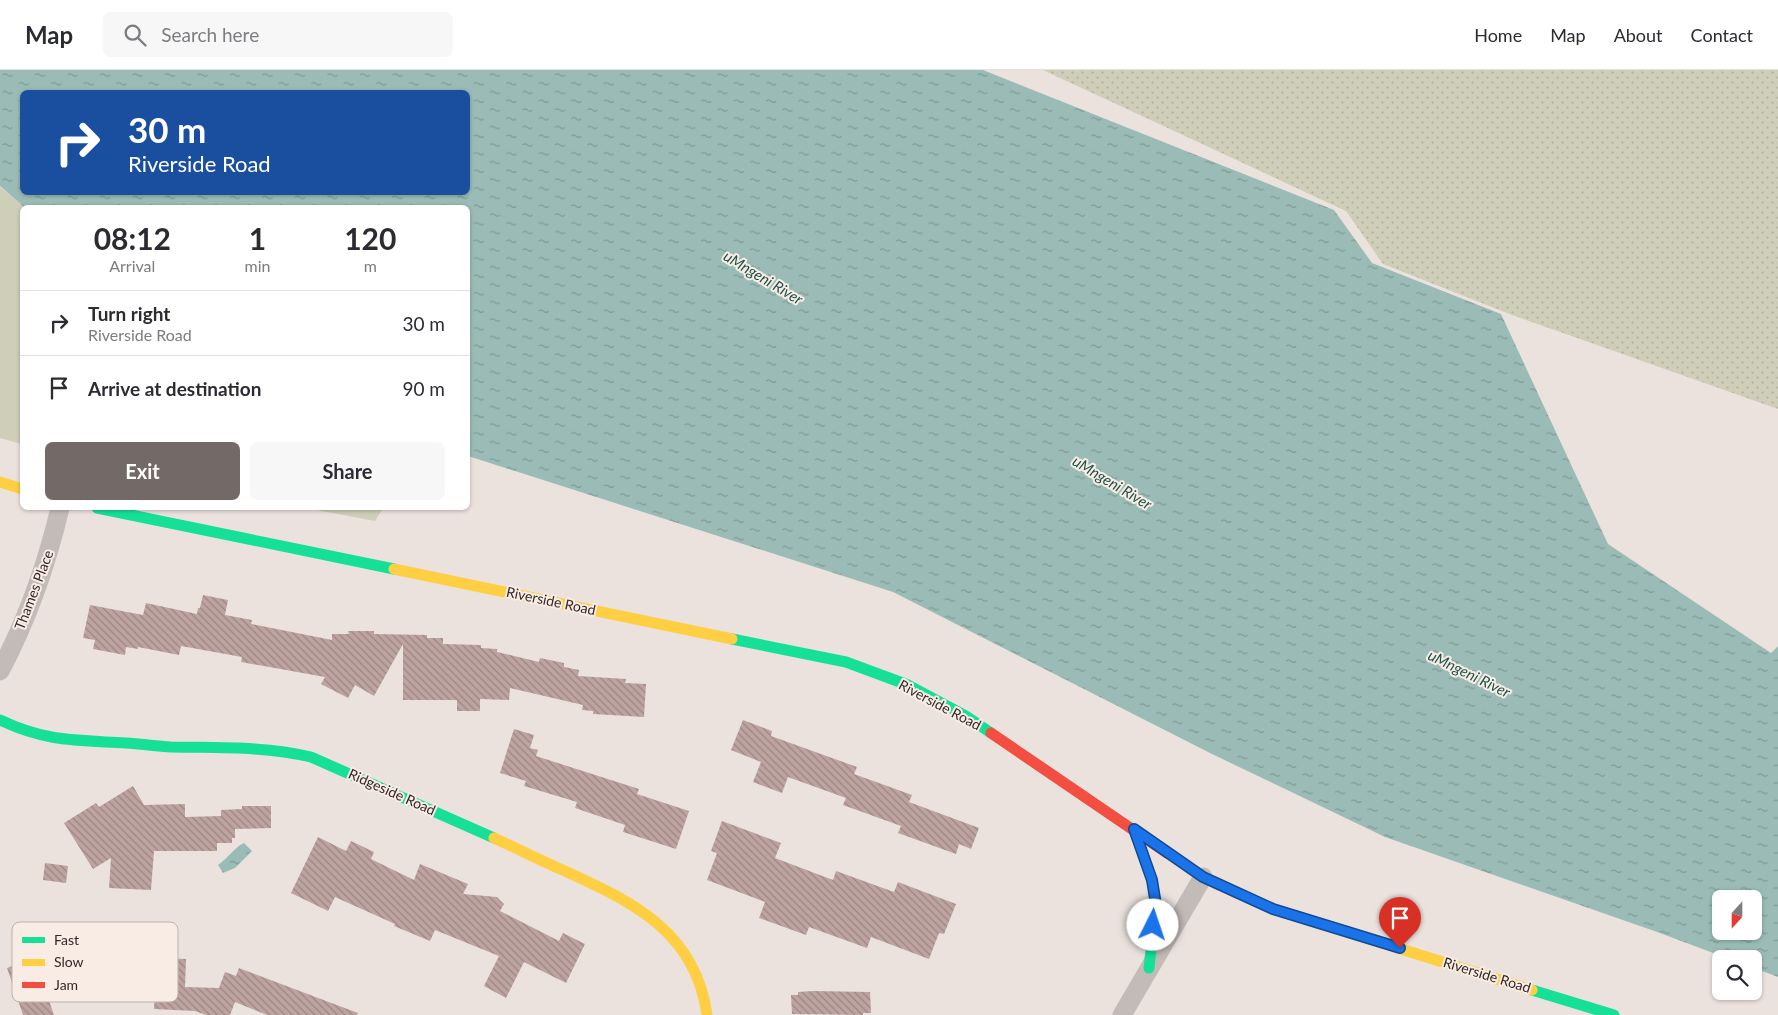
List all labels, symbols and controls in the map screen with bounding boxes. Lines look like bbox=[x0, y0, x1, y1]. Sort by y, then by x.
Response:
search box bbox=[103, 12, 453, 57]
text: Map bbox=[25, 20, 73, 49]
icon: search bbox=[121, 21, 149, 49]
text: Search here bbox=[161, 23, 259, 46]
text: Home bbox=[1474, 24, 1522, 46]
text: Map bbox=[1550, 24, 1586, 46]
text: About bbox=[1614, 24, 1663, 46]
text: Contact bbox=[1691, 24, 1753, 46]
text: 30 m bbox=[128, 108, 206, 150]
icon: right bbox=[45, 110, 110, 175]
text: Riverside Road bbox=[128, 150, 271, 177]
text: 08:12 bbox=[94, 220, 171, 256]
text: 1 bbox=[249, 220, 266, 256]
text: 120 bbox=[344, 220, 396, 256]
water label: uMngeni River bbox=[721, 246, 807, 308]
text: Arrival bbox=[109, 256, 155, 275]
text: min bbox=[245, 256, 271, 275]
text: m bbox=[364, 256, 377, 275]
text: Turn right bbox=[88, 302, 170, 325]
icon: right bbox=[45, 309, 73, 337]
text: 30 m bbox=[402, 312, 445, 335]
text: Riverside Road bbox=[88, 325, 192, 344]
icon: arrive bbox=[45, 374, 73, 402]
text: Arrive at destination bbox=[88, 377, 261, 400]
text: 90 m bbox=[402, 377, 445, 400]
button: Exit bbox=[45, 442, 240, 500]
button: Share bbox=[250, 442, 445, 500]
water label: uMngeni River bbox=[1070, 451, 1156, 513]
street label: Thames Place bbox=[11, 548, 57, 632]
street label: Riverside Road bbox=[505, 583, 597, 618]
water label: uMngeni River bbox=[1425, 645, 1514, 701]
street label: Riverside Road bbox=[896, 676, 984, 733]
street label: Ridgeside Road bbox=[346, 765, 438, 818]
north arrow bbox=[1712, 890, 1762, 940]
map controls bbox=[1712, 890, 1762, 1000]
pin bbox=[1379, 897, 1421, 948]
position arrow bbox=[1126, 898, 1178, 950]
icon: arrive bbox=[1386, 904, 1414, 932]
legend bbox=[12, 922, 178, 1002]
text: Fast bbox=[54, 931, 79, 948]
button: search bbox=[1712, 950, 1762, 1000]
text: Slow bbox=[54, 953, 84, 970]
street label: Riverside Road bbox=[1441, 953, 1533, 996]
text: Jam bbox=[54, 976, 78, 993]

